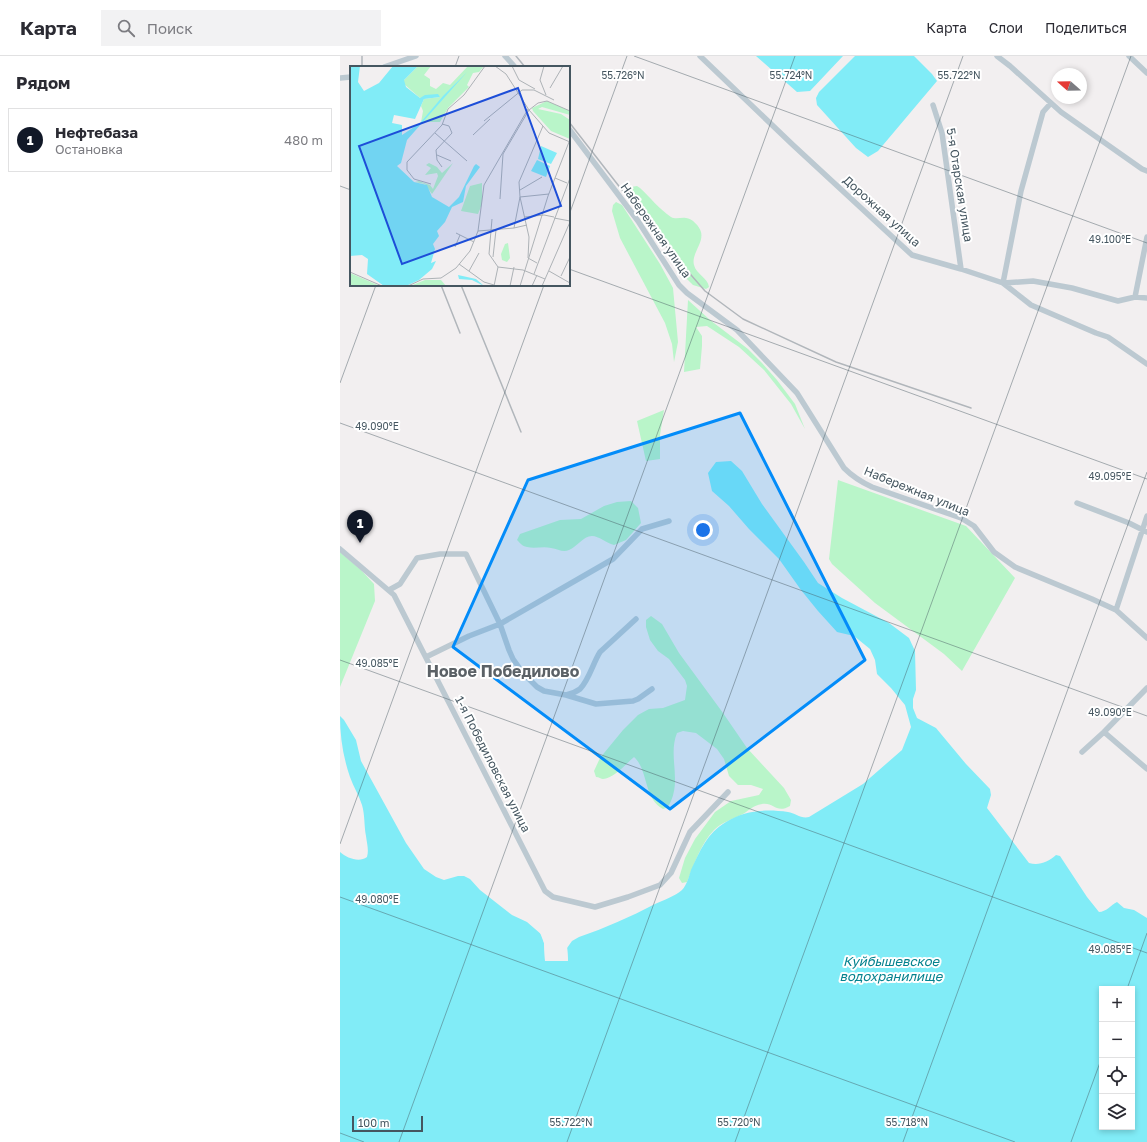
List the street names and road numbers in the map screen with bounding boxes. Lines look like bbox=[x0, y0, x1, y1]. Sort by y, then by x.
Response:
street label: 5-я Отарская улица bbox=[944, 127, 976, 243]
street label: Дорожная улица bbox=[840, 172, 924, 250]
street label: Набережная улица bbox=[618, 179, 694, 281]
street label: Набережная улица bbox=[862, 463, 972, 519]
street label: 1-я Победиловская улица bbox=[452, 693, 534, 835]

